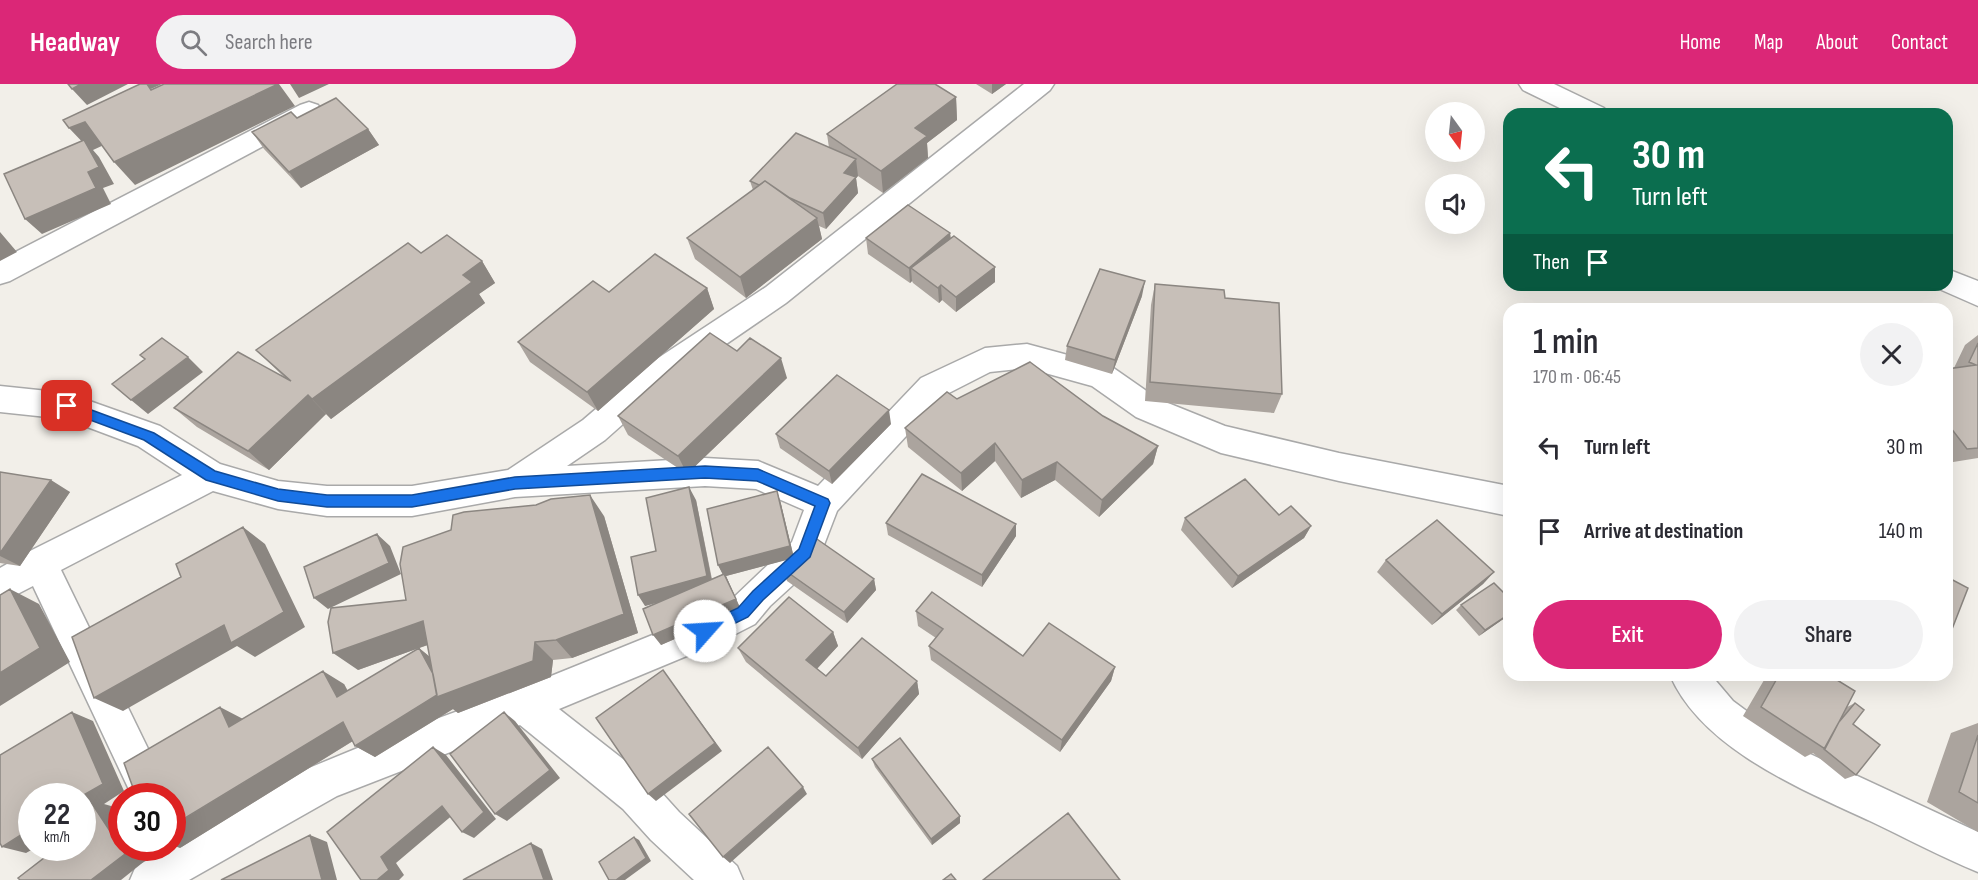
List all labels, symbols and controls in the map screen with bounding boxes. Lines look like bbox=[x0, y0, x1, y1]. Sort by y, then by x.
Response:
search box bbox=[156, 15, 576, 69]
text: Headway bbox=[30, 26, 120, 59]
icon: search bbox=[177, 26, 210, 59]
text: Search here bbox=[225, 29, 312, 56]
text: Home bbox=[1680, 30, 1721, 55]
text: Map bbox=[1754, 30, 1783, 55]
text: About bbox=[1816, 30, 1858, 55]
text: Contact bbox=[1891, 30, 1948, 55]
north arrow bbox=[1425, 102, 1485, 162]
map controls bbox=[1425, 102, 1485, 234]
text: 30 m bbox=[1632, 130, 1705, 181]
icon: left bbox=[1533, 132, 1611, 210]
button: sound bbox=[1425, 174, 1485, 234]
text: Turn left bbox=[1632, 181, 1708, 213]
icon: arrive bbox=[1581, 246, 1614, 279]
text: Then bbox=[1533, 249, 1569, 276]
text: 1 min bbox=[1533, 321, 1598, 364]
button: close bbox=[1860, 323, 1923, 386]
text: 170 m · 06:45 bbox=[1533, 365, 1621, 389]
pin bbox=[41, 380, 92, 431]
icon: arrive bbox=[50, 389, 83, 422]
icon: left bbox=[1533, 431, 1566, 464]
text: Turn left bbox=[1584, 434, 1650, 461]
text: 30 m bbox=[1886, 434, 1923, 461]
icon: arrive bbox=[1533, 515, 1566, 548]
text: Arrive at destination bbox=[1584, 518, 1743, 545]
text: 140 m bbox=[1879, 518, 1923, 545]
position arrow bbox=[673, 599, 737, 663]
button: Exit bbox=[1533, 600, 1722, 669]
button: Share bbox=[1734, 600, 1923, 669]
speed limit sign: 30 bbox=[108, 783, 186, 861]
text: 22 bbox=[44, 797, 70, 833]
text: km/h bbox=[44, 828, 70, 847]

